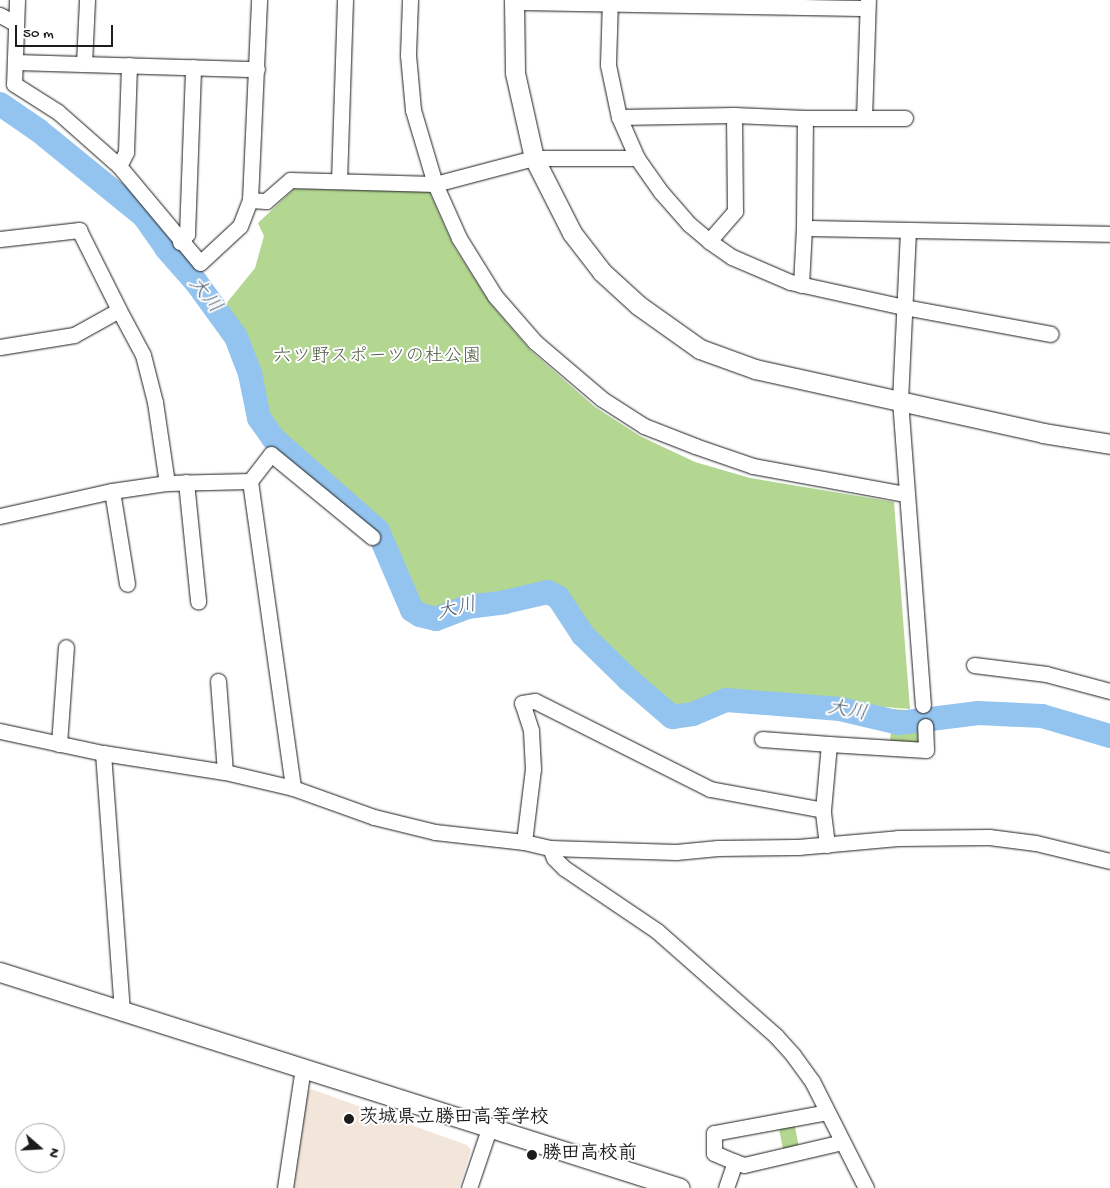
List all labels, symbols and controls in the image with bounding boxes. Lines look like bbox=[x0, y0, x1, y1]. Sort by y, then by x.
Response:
scale bar bbox=[18, 15, 115, 47]
text: 50 m bbox=[23, 25, 54, 43]
water label: 大川 bbox=[182, 273, 226, 319]
park label: 六ツ野スポーツの杜公園 bbox=[273, 347, 481, 369]
water label: 大川 bbox=[435, 594, 479, 626]
water label: 大川 bbox=[825, 697, 869, 727]
place label: 茨城県立勝田高等学校 bbox=[359, 1108, 549, 1130]
marker: 茨城県立勝田高等学校 bbox=[343, 1113, 355, 1125]
north arrow bbox=[15, 1123, 65, 1173]
place label: 勝田高校前 bbox=[542, 1144, 637, 1166]
text: N bbox=[44, 1146, 63, 1160]
marker: 勝田高校前 bbox=[526, 1149, 538, 1161]

